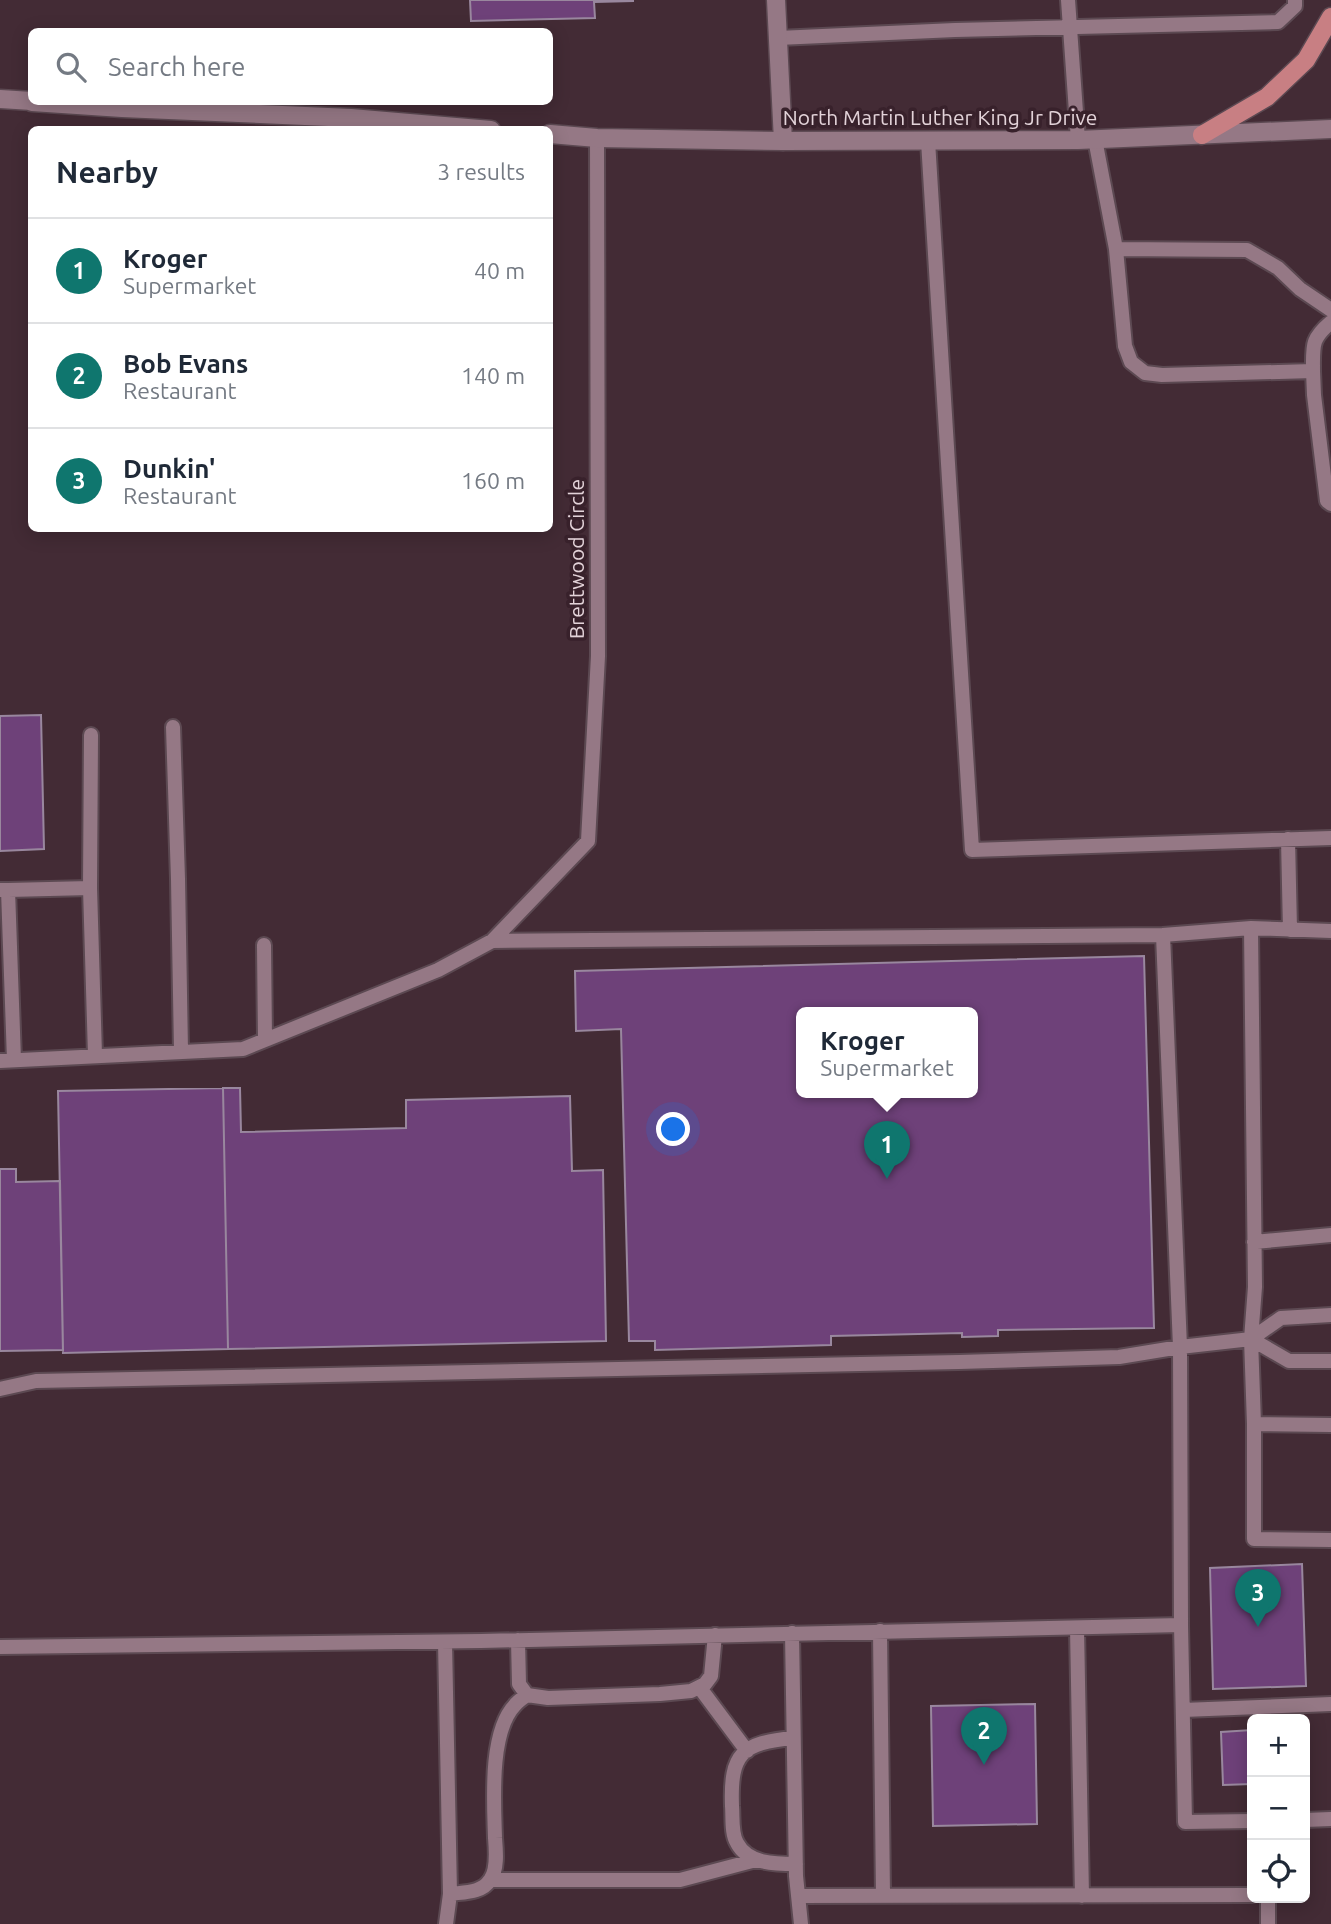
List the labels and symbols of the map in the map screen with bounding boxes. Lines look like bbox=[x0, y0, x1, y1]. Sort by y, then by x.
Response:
street label: North Martin Luther King Jr Drive bbox=[783, 105, 1097, 129]
street label: Brettwood Circle bbox=[564, 479, 588, 639]
your location bbox=[656, 1112, 690, 1146]
pin: 1 bbox=[864, 1121, 910, 1179]
pin: 3 bbox=[1235, 1569, 1281, 1627]
pin: 2 bbox=[961, 1707, 1007, 1765]

